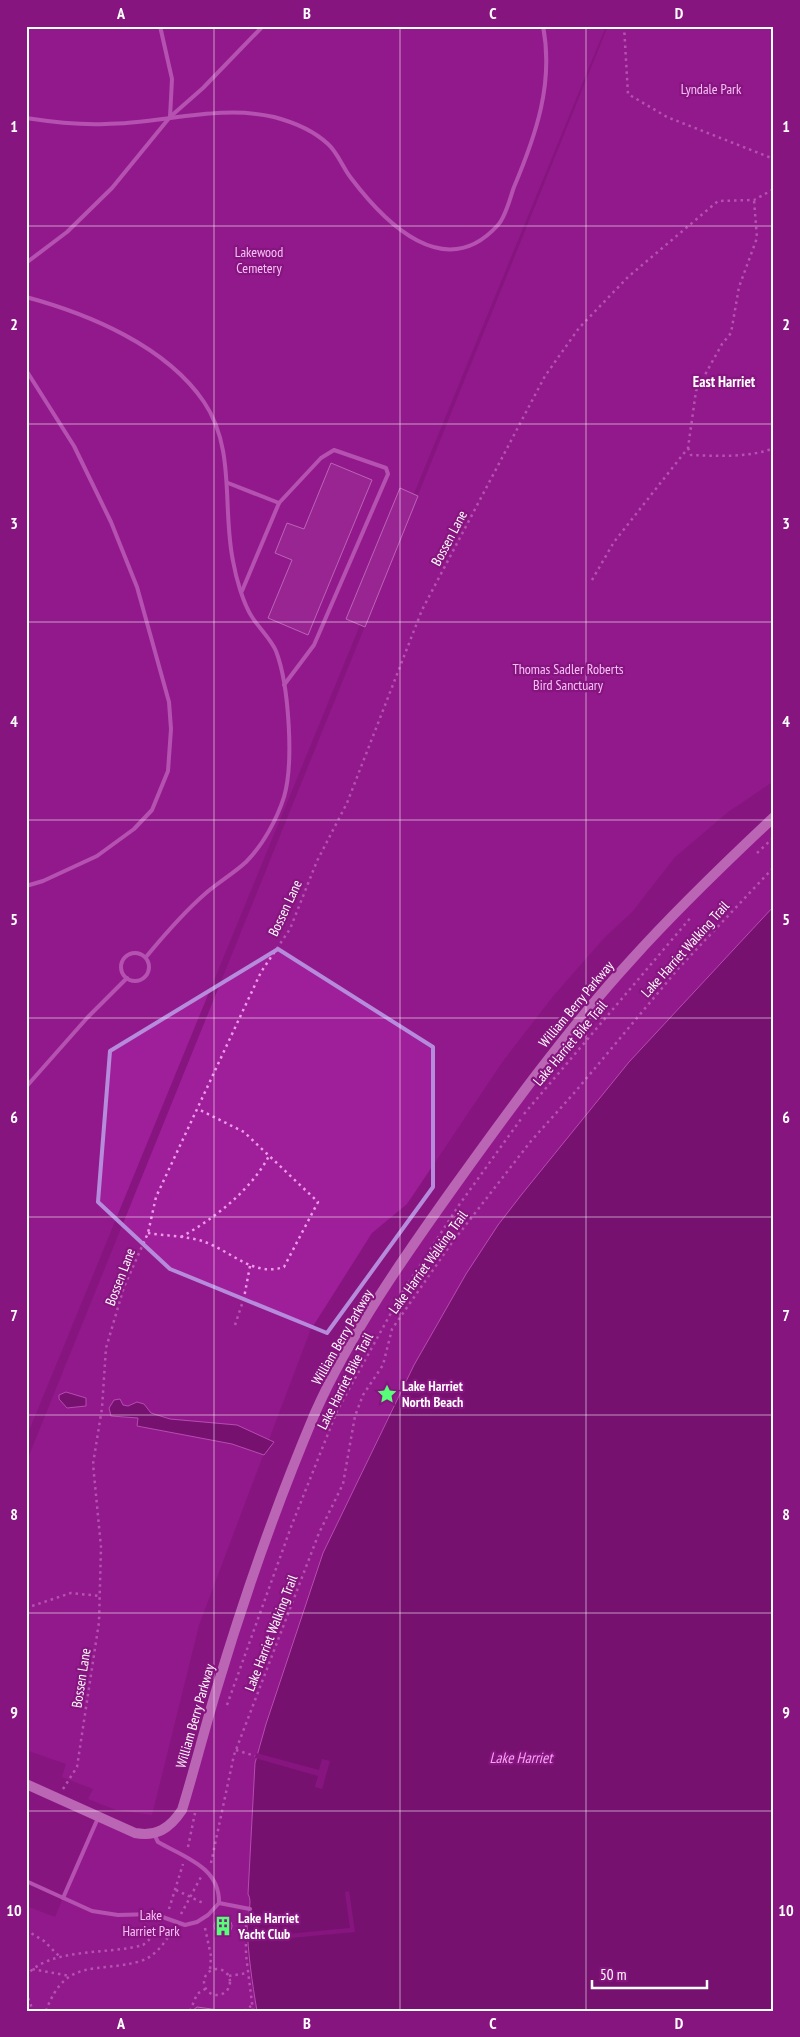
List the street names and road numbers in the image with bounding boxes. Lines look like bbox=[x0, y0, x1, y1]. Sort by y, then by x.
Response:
street label: Bossen Lane bbox=[427, 507, 471, 569]
street label: Bossen Lane bbox=[264, 877, 306, 939]
street label: Lake Harriet Walking Trail bbox=[637, 897, 733, 1001]
street label: William Berry Parkway bbox=[535, 956, 618, 1051]
street label: Lake Harriet Bike Trail bbox=[529, 996, 611, 1089]
street label: Lake Harriet Walking Trail bbox=[384, 1206, 472, 1317]
street label: Bossen Lane bbox=[101, 1246, 139, 1308]
street label: William Berry Parkway bbox=[307, 1285, 377, 1388]
street label: Lake Harriet Bike Trail bbox=[313, 1329, 377, 1432]
street label: Lake Harriet Walking Trail bbox=[241, 1572, 302, 1694]
street label: Bossen Lane bbox=[67, 1647, 95, 1709]
street label: William Berry Parkway bbox=[172, 1661, 219, 1770]

